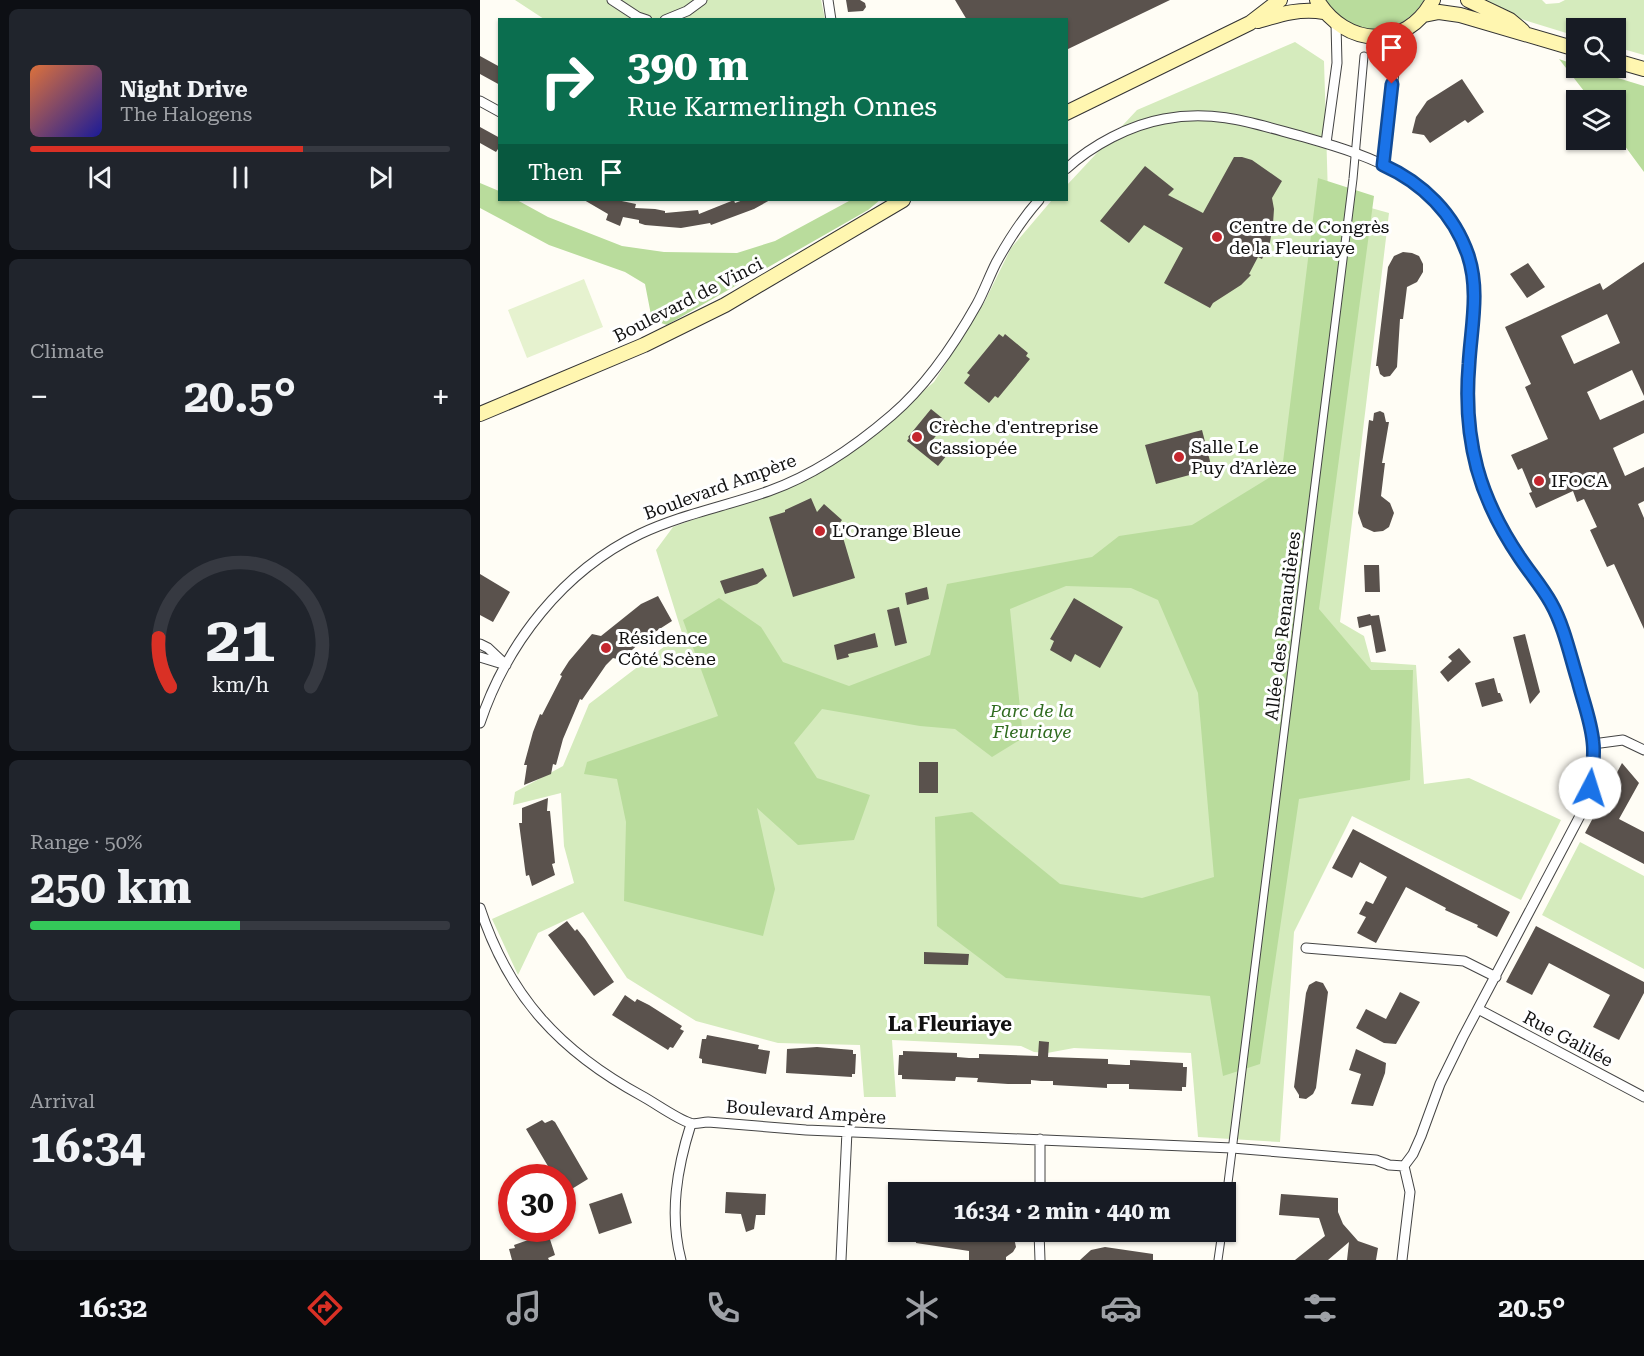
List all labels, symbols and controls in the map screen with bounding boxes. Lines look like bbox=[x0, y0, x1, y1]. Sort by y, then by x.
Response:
map controls bbox=[1566, 18, 1626, 150]
button: search bbox=[1566, 18, 1626, 78]
pin bbox=[1366, 22, 1417, 84]
icon: arrive bbox=[1375, 31, 1408, 64]
text: 390 m bbox=[627, 41, 749, 90]
icon: right bbox=[528, 42, 606, 120]
text: Night Drive bbox=[120, 77, 248, 102]
button: layers bbox=[1566, 90, 1626, 150]
text: Rue Karmerlingh Onnes bbox=[627, 91, 937, 123]
text: The Halogens bbox=[120, 102, 252, 126]
icon: arrive bbox=[595, 156, 628, 189]
text: Then bbox=[528, 160, 583, 185]
icon: previous bbox=[84, 161, 117, 194]
icon: pause bbox=[224, 161, 257, 194]
icon: next bbox=[364, 161, 397, 194]
place label: Centre de Congrès de la Fleuriaye bbox=[1229, 216, 1389, 258]
marker: Centre de Congrès de la Fleuriaye bbox=[1210, 230, 1224, 244]
street label: Boulevard de Vinci bbox=[610, 253, 766, 346]
text: Climate bbox=[30, 339, 104, 363]
text: 20.5° bbox=[184, 370, 296, 423]
text: − bbox=[30, 377, 48, 416]
text: + bbox=[432, 377, 450, 416]
place label: Crèche d'entreprise Cassiopée bbox=[929, 416, 1099, 458]
marker: Crèche d'entreprise Cassiopée bbox=[910, 430, 924, 444]
place label: Salle Le Puy d’Arlèze bbox=[1191, 436, 1297, 478]
street label: Boulevard Ampère bbox=[641, 449, 799, 524]
marker: Salle Le Puy d’Arlèze bbox=[1172, 450, 1186, 464]
place label: IFOCA bbox=[1551, 470, 1609, 491]
marker: IFOCA bbox=[1532, 474, 1546, 488]
place label: L'Orange Bleue bbox=[832, 520, 961, 541]
marker: L'Orange Bleue bbox=[813, 524, 827, 538]
street label: Allée des Renaudières bbox=[1260, 530, 1305, 722]
text: 21 bbox=[205, 603, 275, 676]
place label: Résidence Côté Scène bbox=[618, 627, 716, 669]
marker: Résidence Côté Scène bbox=[599, 641, 613, 655]
text: km/h bbox=[211, 672, 269, 697]
park label: Parc de la Fleuriaye bbox=[989, 700, 1074, 742]
position arrow bbox=[1558, 756, 1622, 820]
text: Range · 50% bbox=[30, 830, 142, 854]
text: 250 km bbox=[30, 861, 191, 914]
street label: Rue Galilée bbox=[1520, 1006, 1617, 1071]
district label: La Fleuriaye bbox=[888, 1012, 1012, 1036]
text: Arrival bbox=[30, 1089, 95, 1113]
street label: Boulevard Ampère bbox=[725, 1095, 887, 1128]
text: 16:34 bbox=[30, 1120, 145, 1173]
speed limit sign: 30 bbox=[498, 1164, 576, 1242]
text: 16:34 · 2 min · 440 m bbox=[953, 1199, 1171, 1224]
icon: directions bbox=[304, 1287, 346, 1329]
icon: music bbox=[503, 1287, 545, 1329]
icon: phone bbox=[702, 1287, 744, 1329]
icon: climate bbox=[901, 1287, 943, 1329]
icon: car bbox=[1100, 1287, 1142, 1329]
icon: filters bbox=[1299, 1287, 1341, 1329]
text: 16:32 bbox=[78, 1292, 147, 1324]
text: 20.5° bbox=[1498, 1292, 1566, 1324]

